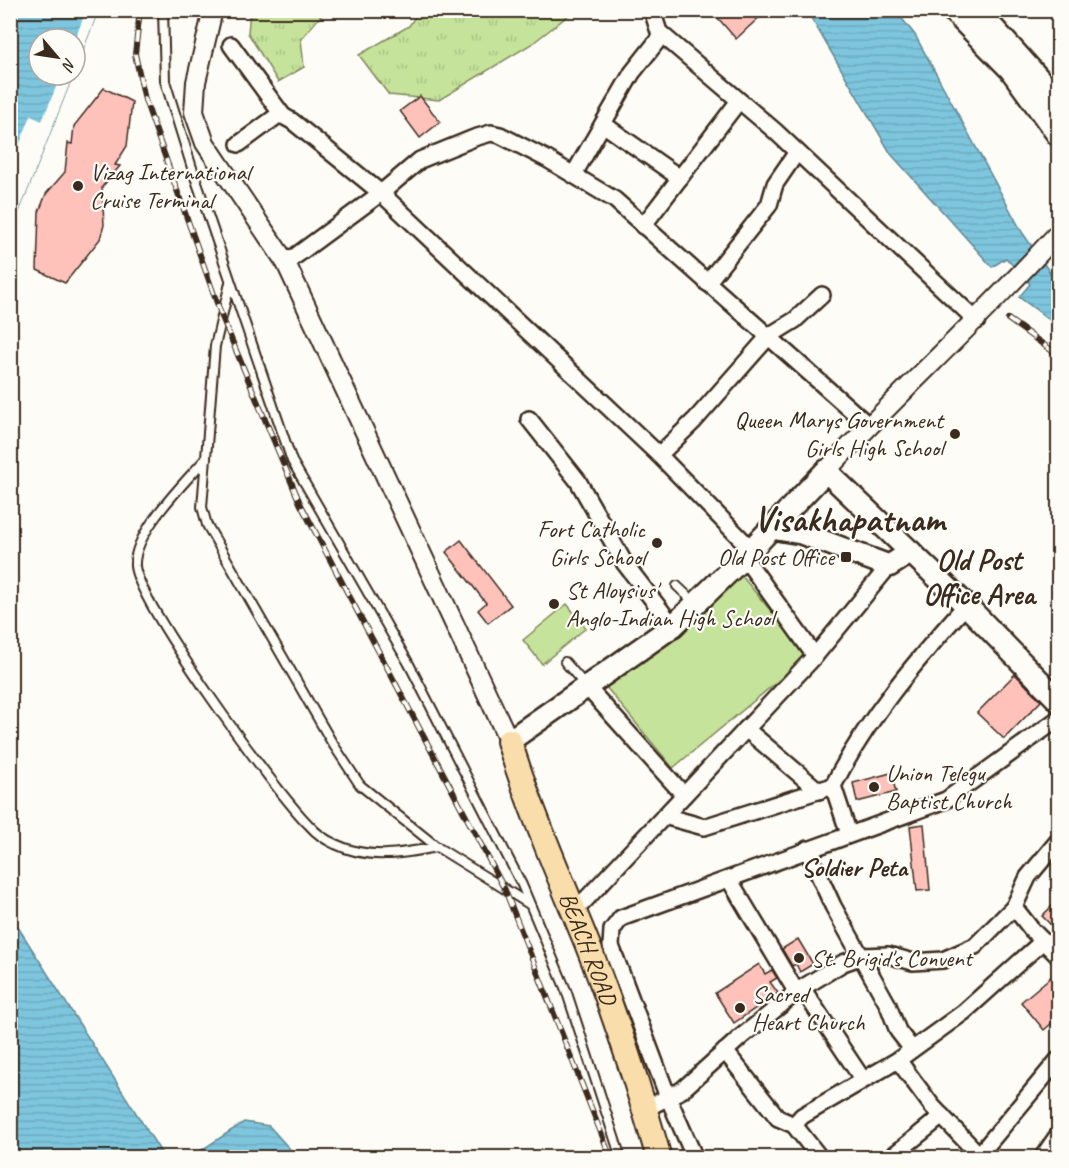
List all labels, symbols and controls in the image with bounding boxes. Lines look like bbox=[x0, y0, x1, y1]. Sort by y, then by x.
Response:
north arrow bbox=[27, 27, 87, 87]
text: N bbox=[57, 55, 80, 76]
place label: Vizag International Cruise Terminal bbox=[90, 157, 254, 215]
marker: Vizag International Cruise Terminal bbox=[71, 179, 85, 193]
place label: Queen Marys Government Girls High School bbox=[734, 405, 947, 463]
marker: Queen Marys Government Girls High School bbox=[948, 427, 962, 441]
district label: Visakhapatnam bbox=[754, 496, 948, 542]
place label: Fort Catholic Girls School bbox=[537, 514, 649, 572]
marker: Fort Catholic Girls School bbox=[650, 536, 664, 550]
district label: Old Post Office Area bbox=[923, 541, 1037, 613]
place label: Old Post Office bbox=[718, 542, 836, 572]
marker: Old Post Office bbox=[839, 550, 853, 564]
place label: St Aloysius' Anglo-Indian High School bbox=[566, 575, 778, 633]
marker: St Aloysius' Anglo-Indian High School bbox=[547, 597, 561, 611]
place label: Union Telegu Baptist Church bbox=[886, 758, 1013, 816]
marker: Union Telegu Baptist Church bbox=[867, 780, 881, 794]
district label: Soldier Peta bbox=[801, 851, 909, 884]
street label: BEACH ROAD bbox=[552, 888, 624, 1011]
place label: St. Brigid's Convent bbox=[811, 943, 974, 973]
marker: St. Brigid's Convent bbox=[792, 951, 806, 965]
place label: Sacred Heart Church bbox=[752, 979, 866, 1037]
marker: Sacred Heart Church bbox=[733, 1001, 747, 1015]

